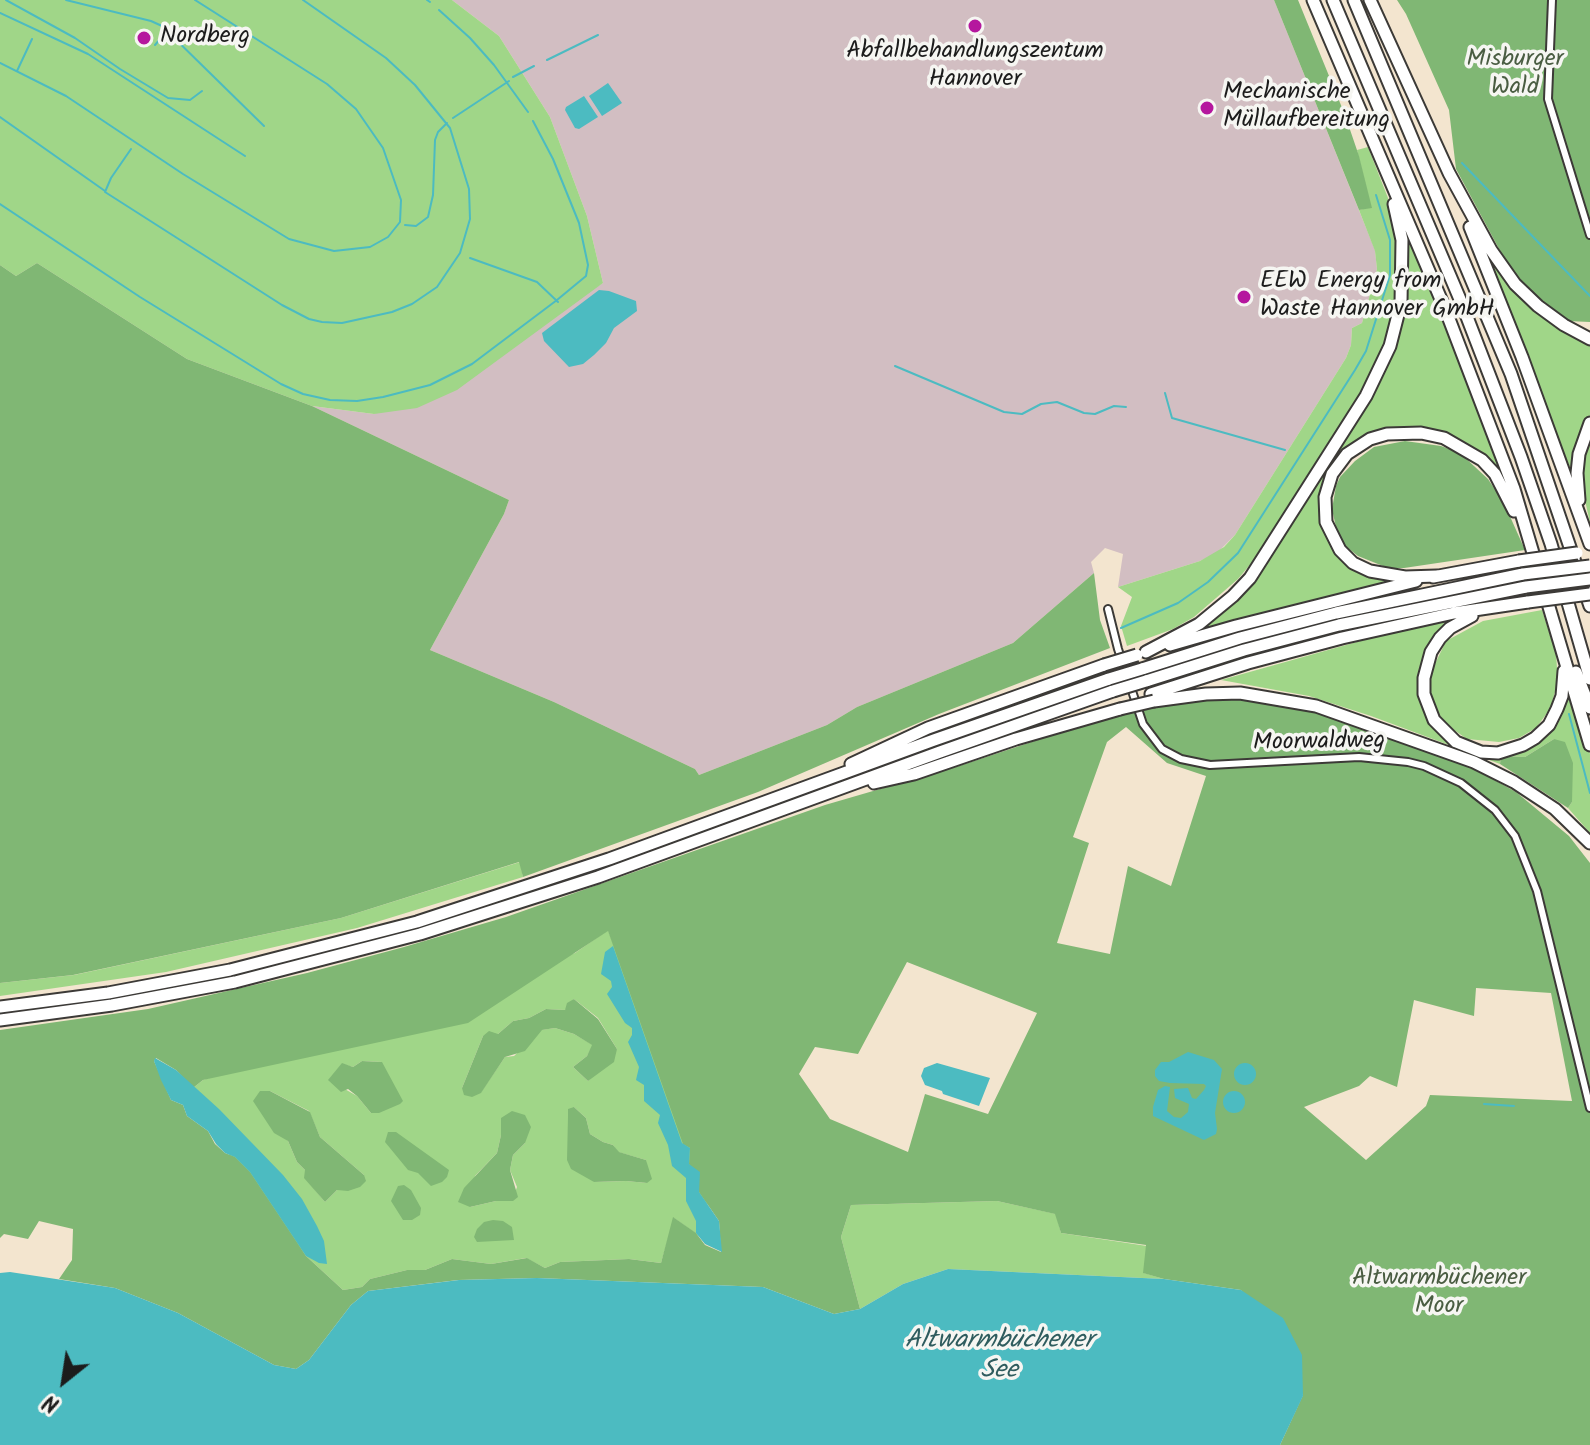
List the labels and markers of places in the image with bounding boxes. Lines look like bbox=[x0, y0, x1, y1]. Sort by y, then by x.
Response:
marker: Abfallbehandlungszentum Hannover bbox=[966, 17, 984, 35]
place label: Nordberg bbox=[160, 24, 250, 52]
marker: Nordberg bbox=[135, 29, 153, 47]
place label: Abfallbehandlungszentum Hannover bbox=[846, 39, 1104, 95]
place label: Mechanische Müllaufbereitung bbox=[1223, 80, 1390, 136]
marker: Mechanische Müllaufbereitung bbox=[1198, 99, 1216, 117]
place label: EEW Energy from Waste Hannover GmbH bbox=[1260, 269, 1495, 325]
marker: EEW Energy from Waste Hannover GmbH bbox=[1235, 288, 1253, 306]

